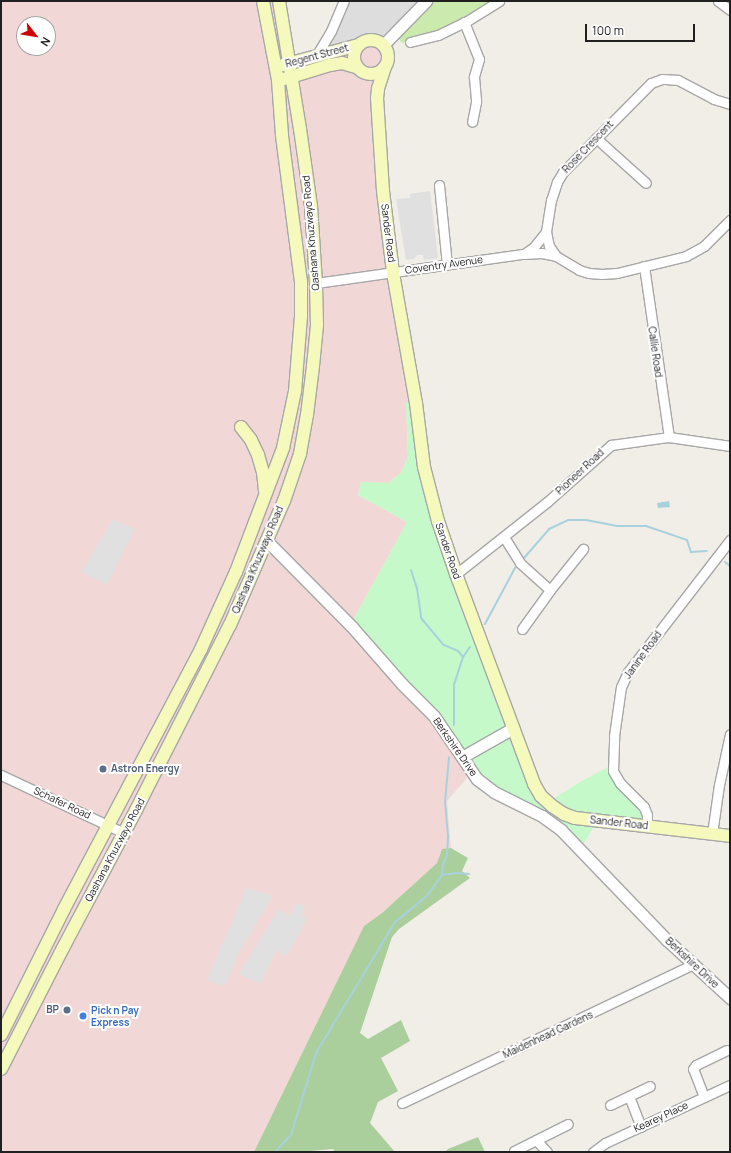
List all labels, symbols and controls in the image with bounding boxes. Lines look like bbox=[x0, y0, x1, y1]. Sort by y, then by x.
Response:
north arrow bbox=[16, 16, 56, 56]
scale bar bbox=[587, 16, 697, 42]
text: 100 m bbox=[592, 22, 624, 39]
text: N bbox=[37, 35, 54, 49]
street label: Regent Street bbox=[284, 42, 350, 70]
street label: Rose Crescent bbox=[560, 118, 616, 176]
street label: Qashana Khuzwayo Road bbox=[300, 175, 322, 291]
street label: Sander Road bbox=[378, 203, 398, 263]
street label: Coventry Avenue bbox=[404, 254, 484, 276]
street label: Callie Road bbox=[645, 326, 665, 378]
street label: Pioneer Road bbox=[554, 447, 606, 497]
street label: Qashana Khuzwayo Road bbox=[230, 505, 286, 615]
street label: Sander Road bbox=[433, 521, 463, 581]
street label: Janine Road bbox=[622, 629, 664, 681]
street label: Berkshire Drive bbox=[430, 715, 480, 779]
place label: Astron Energy bbox=[111, 763, 179, 775]
marker: Astron Energy bbox=[98, 764, 108, 774]
street label: Schafer Road bbox=[32, 785, 92, 821]
street label: Qashana Khuzwayo Road bbox=[83, 796, 147, 904]
street label: Sander Road bbox=[589, 814, 649, 832]
street label: Berkshire Drive bbox=[663, 935, 721, 991]
place label: BP bbox=[46, 1004, 59, 1016]
place label: Pick n Pay Express bbox=[91, 1004, 139, 1028]
marker: BP bbox=[62, 1005, 72, 1015]
street label: Maidenhead Gardens bbox=[501, 1009, 595, 1061]
marker: Pick n Pay Express bbox=[78, 1011, 88, 1021]
street label: Kearey Place bbox=[632, 1099, 690, 1135]

